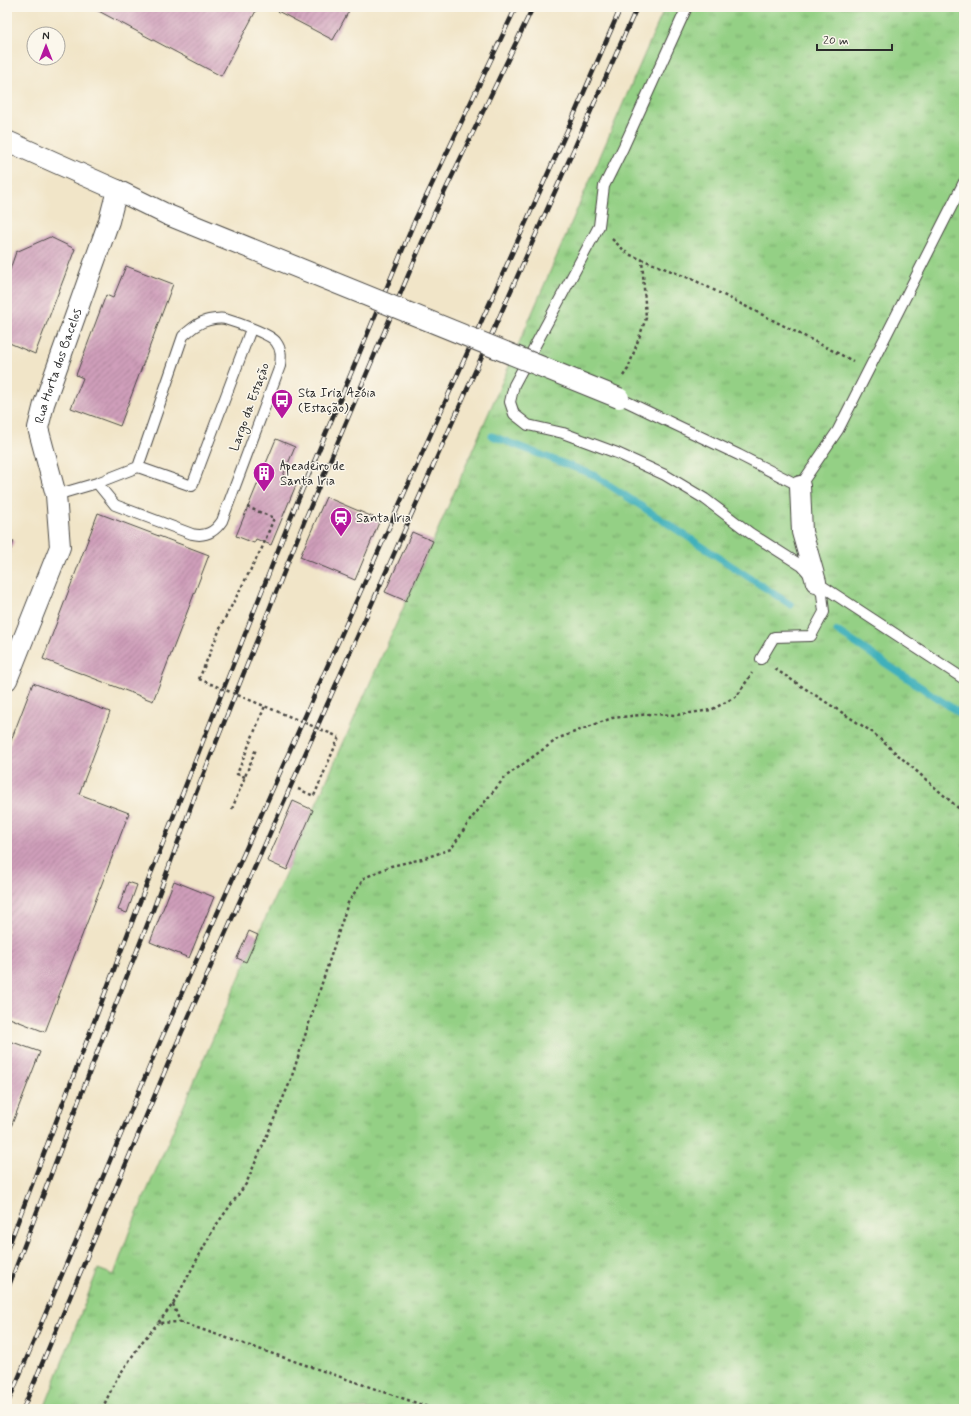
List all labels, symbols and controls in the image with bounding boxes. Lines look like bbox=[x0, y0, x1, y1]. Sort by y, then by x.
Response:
north arrow bbox=[26, 26, 66, 66]
scale bar bbox=[817, 26, 892, 52]
text: N bbox=[42, 30, 50, 44]
text: 20 m bbox=[823, 33, 849, 49]
street label: Rua Horta dos Bacelos bbox=[31, 306, 86, 425]
street label: Largo da Estação bbox=[226, 360, 275, 454]
place label: Sta Iria Azóia (Estação) bbox=[298, 385, 376, 417]
bus stop icon: Sta Iria Azóia (Estação) bbox=[269, 387, 295, 420]
place label: Apeadeiro de Santa Iria bbox=[280, 458, 345, 490]
building icon: Apeadeiro de Santa Iria bbox=[251, 460, 277, 493]
station icon: Santa Iria bbox=[328, 505, 354, 538]
place label: Santa Iria bbox=[356, 510, 411, 527]

